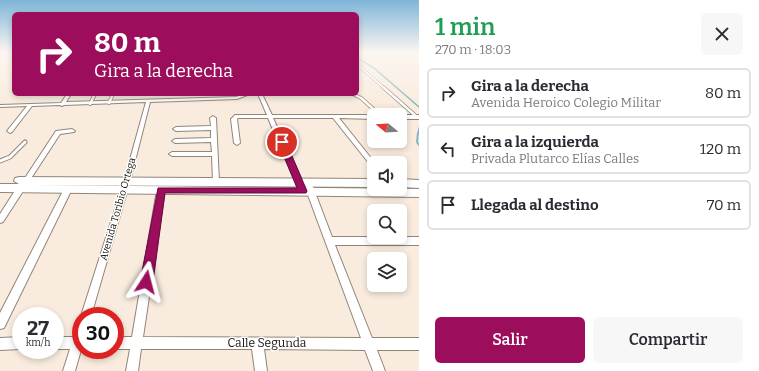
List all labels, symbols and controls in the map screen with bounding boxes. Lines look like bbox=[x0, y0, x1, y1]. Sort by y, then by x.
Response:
text: 1 min bbox=[435, 13, 495, 41]
button: close bbox=[701, 13, 743, 55]
text: 80 m bbox=[94, 26, 160, 59]
icon: right bbox=[28, 28, 80, 80]
text: 270 m · 18:03 bbox=[435, 42, 511, 57]
text: Gira a la derecha bbox=[94, 60, 233, 82]
text: Gira a la derecha bbox=[471, 77, 589, 95]
icon: right bbox=[437, 82, 459, 104]
text: 80 m bbox=[705, 84, 741, 102]
text: Avenida Heroico Colegio Militar bbox=[471, 95, 661, 110]
north arrow bbox=[367, 108, 407, 148]
map controls bbox=[367, 108, 407, 292]
pin bbox=[265, 125, 299, 159]
icon: arrive bbox=[271, 131, 293, 153]
text: Gira a la izquierda bbox=[471, 133, 599, 151]
icon: left bbox=[437, 138, 459, 160]
text: 120 m bbox=[700, 140, 741, 158]
text: Privada Plutarco Elías Calles bbox=[471, 151, 639, 166]
street label: Avenida Toribio Ortega bbox=[98, 156, 139, 262]
button: sound bbox=[367, 156, 407, 196]
icon: arrive bbox=[437, 194, 459, 216]
text: Llegada al destino bbox=[471, 196, 599, 214]
text: 70 m bbox=[707, 196, 741, 214]
button: search bbox=[367, 204, 407, 244]
button: layers bbox=[367, 252, 407, 292]
position arrow bbox=[125, 261, 167, 303]
speed limit sign: 30 bbox=[72, 307, 124, 359]
text: 27 bbox=[27, 316, 49, 340]
button: Salir bbox=[435, 317, 585, 363]
button: Compartir bbox=[593, 317, 743, 363]
street label: Calle Segunda bbox=[228, 336, 307, 350]
text: km/h bbox=[26, 337, 50, 349]

